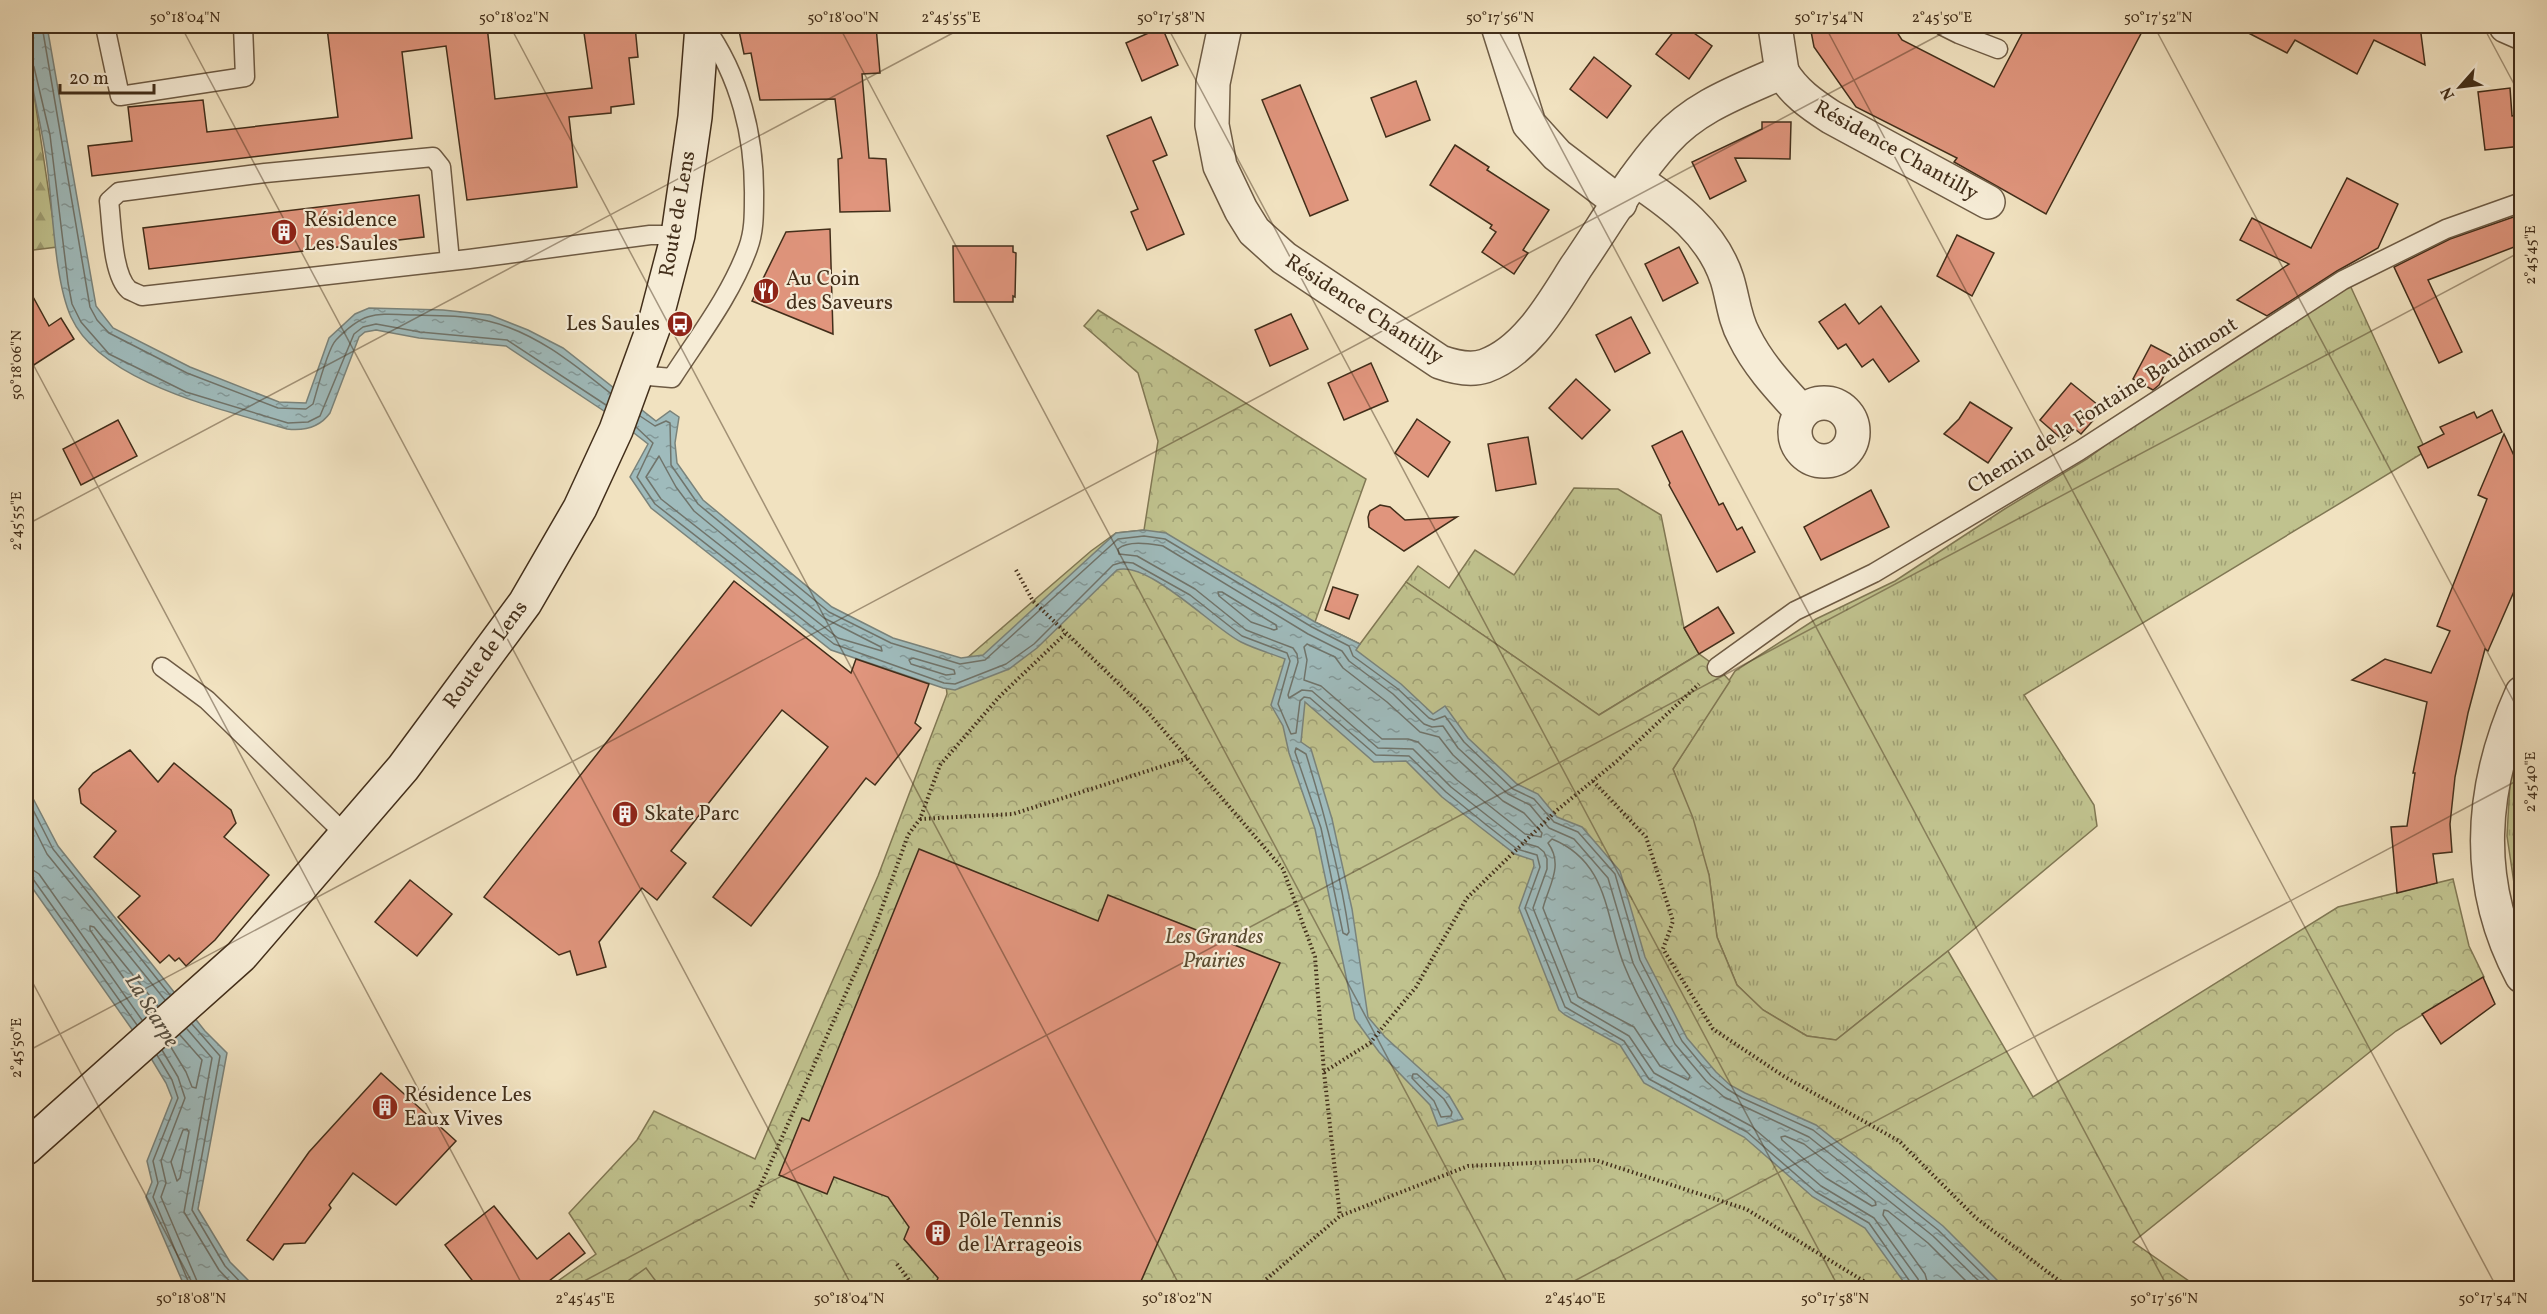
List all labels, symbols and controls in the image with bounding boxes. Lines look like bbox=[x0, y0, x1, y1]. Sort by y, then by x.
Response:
text: 50°18'04"N bbox=[150, 8, 220, 29]
text: 50°18'02"N bbox=[479, 8, 549, 29]
text: 50°18'00"N bbox=[807, 8, 879, 29]
text: 2°45'55"E bbox=[921, 8, 981, 29]
text: 50°17'58"N bbox=[1137, 8, 1205, 29]
text: 50°17'56"N bbox=[1466, 8, 1534, 29]
text: 50°17'54"N bbox=[1794, 8, 1864, 29]
text: 2°45'50"E bbox=[1912, 8, 1972, 29]
text: 50°17'52"N bbox=[2124, 8, 2192, 29]
scale bar bbox=[60, 57, 154, 95]
north arrow bbox=[2430, 57, 2490, 117]
text: 20 m bbox=[69, 67, 109, 92]
text: N bbox=[2436, 82, 2461, 103]
street label: Résidence Chantilly bbox=[1809, 94, 1984, 209]
street label: Route de Lens bbox=[653, 149, 703, 279]
place label: Résidence Les Saules bbox=[304, 206, 398, 259]
building icon: Résidence Les Saules bbox=[269, 217, 299, 247]
text: 2°45'45"E bbox=[2521, 225, 2542, 285]
street label: Résidence Chantilly bbox=[1279, 248, 1450, 373]
place label: Au Coin des Saveurs bbox=[786, 265, 893, 318]
restaurant icon: Au Coin des Saveurs bbox=[751, 276, 781, 306]
bus stop icon: Les Saules bbox=[665, 309, 695, 339]
place label: Les Saules bbox=[566, 310, 660, 339]
street label: Chemin de la Fontaine Baudimont bbox=[1962, 311, 2244, 501]
text: 50°18'06"N bbox=[7, 330, 28, 400]
text: 2°45'55"E bbox=[7, 491, 28, 551]
street label: Route de Lens bbox=[437, 595, 535, 715]
text: 2°45'40"E bbox=[2521, 751, 2542, 813]
building icon: Skate Parc bbox=[610, 799, 640, 829]
place label: Skate Parc bbox=[644, 800, 739, 829]
park label: Les Grandes Prairies bbox=[1165, 923, 1264, 976]
water label: La Scarpe bbox=[116, 968, 186, 1054]
text: 2°45'50"E bbox=[7, 1018, 28, 1078]
place label: Résidence Les Eaux Vives bbox=[404, 1081, 532, 1134]
building icon: Résidence Les Eaux Vives bbox=[370, 1092, 400, 1122]
place label: Pôle Tennis de l'Arrageois bbox=[958, 1207, 1082, 1260]
building icon: Pôle Tennis de l'Arrageois bbox=[923, 1218, 953, 1248]
text: 50°18'08"N bbox=[156, 1289, 226, 1310]
text: 2°45'45"E bbox=[555, 1289, 615, 1310]
text: 50°18'04"N bbox=[814, 1289, 884, 1310]
text: 50°18'02"N bbox=[1142, 1289, 1212, 1310]
text: 2°45'40"E bbox=[1544, 1289, 1606, 1310]
text: 50°17'58"N bbox=[1801, 1289, 1869, 1310]
text: 50°17'56"N bbox=[2130, 1289, 2198, 1310]
text: 50°17'54"N bbox=[2458, 1289, 2528, 1310]

